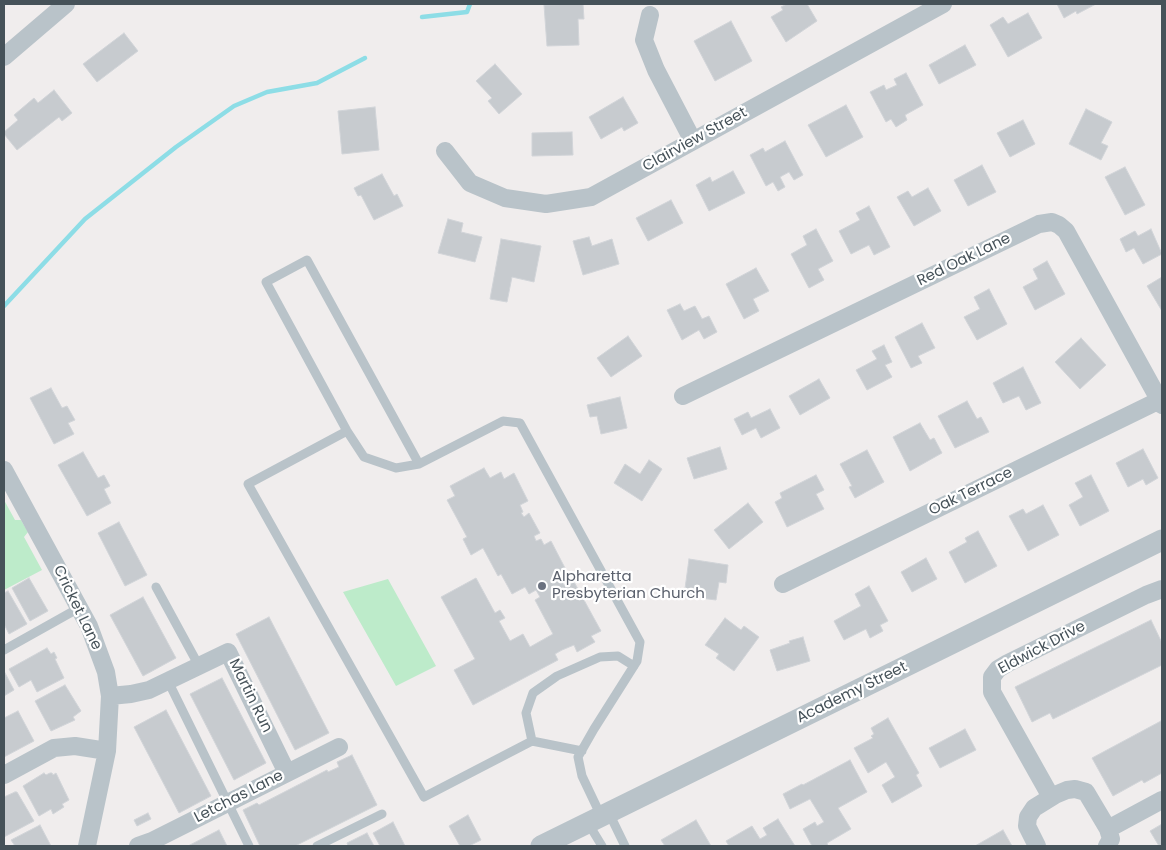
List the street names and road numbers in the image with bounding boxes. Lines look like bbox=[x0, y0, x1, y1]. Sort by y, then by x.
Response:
street label: Clairview Street bbox=[640, 104, 750, 176]
street label: Red Oak Lane bbox=[914, 230, 1014, 290]
street label: Oak Terrace bbox=[926, 464, 1016, 520]
street label: Cricket Lane bbox=[49, 563, 105, 653]
street label: Eldwick Drive bbox=[995, 618, 1089, 678]
street label: Martin Run bbox=[224, 656, 276, 736]
street label: Academy Street bbox=[794, 658, 910, 728]
street label: Letchas Lane bbox=[192, 767, 286, 827]

